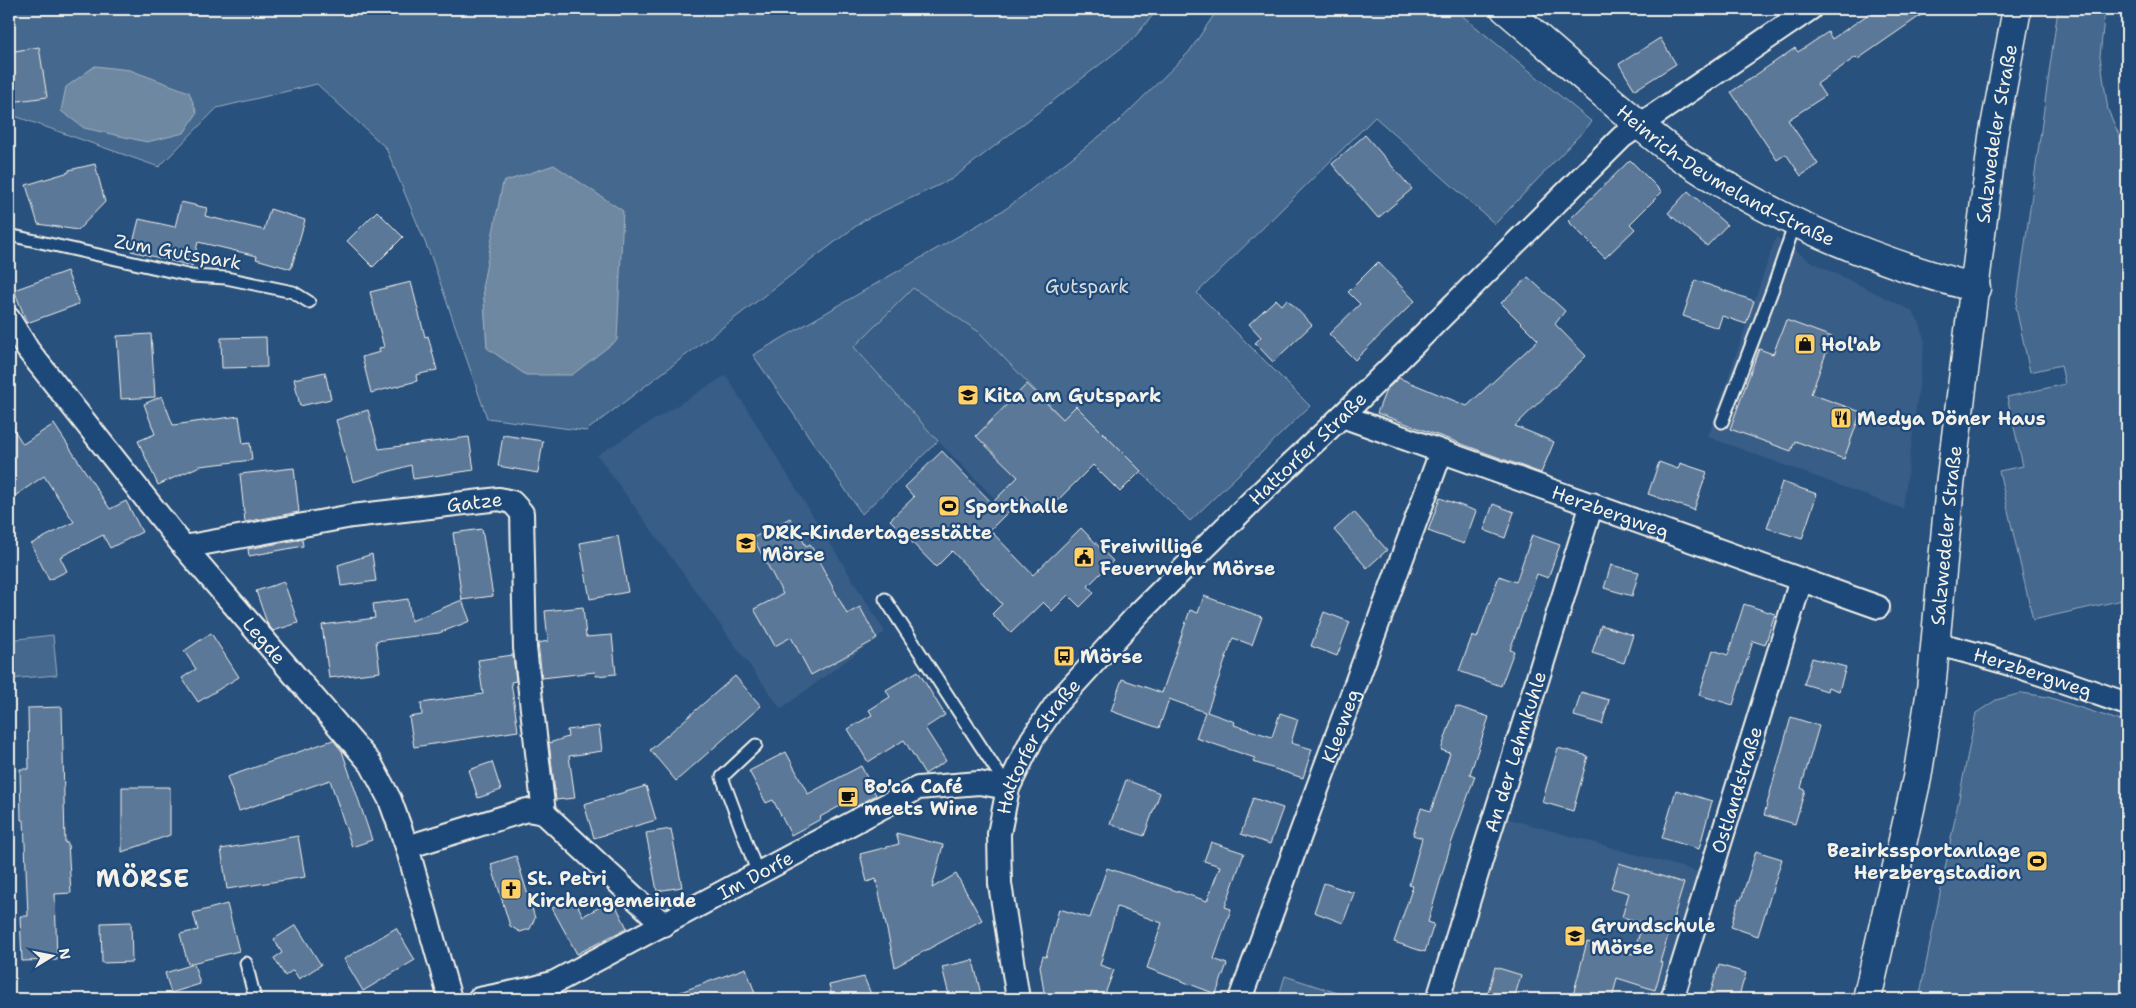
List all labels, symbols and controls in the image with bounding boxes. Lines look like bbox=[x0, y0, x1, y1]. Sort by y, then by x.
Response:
street label: Salzwedeler Straße bbox=[1970, 42, 2023, 225]
street label: Heinrich-Deumeland-Straße bbox=[1612, 99, 1839, 251]
street label: Zum Gutspark bbox=[113, 229, 244, 275]
park label: Gutspark bbox=[1045, 274, 1129, 299]
shop icon: Hol'ab bbox=[1793, 332, 1817, 356]
place label: Hol'ab bbox=[1821, 332, 1881, 357]
school or university icon: Kita am Gutspark bbox=[956, 383, 980, 407]
place label: Kita am Gutspark bbox=[984, 383, 1161, 408]
street label: Hattorfer Straße bbox=[1243, 386, 1372, 510]
restaurant icon: Medya Döner Haus bbox=[1829, 406, 1853, 430]
place label: Medya Döner Haus bbox=[1857, 406, 2046, 431]
street label: Salzwedeler Straße bbox=[1925, 444, 1967, 627]
street label: Herzbergweg bbox=[1548, 479, 1673, 544]
street label: Gatze bbox=[445, 486, 504, 517]
sports icon: Sporthalle bbox=[937, 494, 961, 518]
place label: Sporthalle bbox=[965, 494, 1068, 519]
place label: DRK-Kindertagesstätte Mörse bbox=[762, 520, 992, 567]
school or university icon: DRK-Kindertagesstätte Mörse bbox=[734, 531, 758, 555]
place label: Freiwillige Feuerwehr Mörse bbox=[1100, 534, 1275, 581]
public building icon: Freiwillige Feuerwehr Mörse bbox=[1072, 545, 1096, 569]
street label: Legde bbox=[237, 612, 292, 669]
street label: Herzbergweg bbox=[1971, 641, 2095, 703]
bus stop icon: Mörse bbox=[1052, 644, 1076, 668]
place label: Mörse bbox=[1080, 644, 1143, 669]
street label: An der Lehmkuhle bbox=[1478, 668, 1552, 835]
street label: Hattorfer Straße bbox=[991, 673, 1086, 816]
street label: Kleeweg bbox=[1315, 685, 1365, 766]
street label: Ostlandstraße bbox=[1705, 723, 1768, 856]
place label: Bo'ca Café meets Wine bbox=[864, 774, 978, 821]
cafe icon: Bo'ca Café meets Wine bbox=[836, 785, 860, 809]
place label: Bezirkssportanlage Herzbergstadion bbox=[1827, 838, 2021, 885]
street label: Im Dorfe bbox=[713, 845, 797, 905]
sports icon: Bezirkssportanlage Herzbergstadion bbox=[2025, 849, 2049, 873]
district label: MÖRSE bbox=[96, 863, 190, 895]
place label: St. Petri Kirchengemeinde bbox=[527, 866, 696, 913]
church icon: St. Petri Kirchengemeinde bbox=[499, 877, 523, 901]
place label: Grundschule Mörse bbox=[1591, 913, 1716, 960]
school or university icon: Grundschule Mörse bbox=[1563, 924, 1587, 948]
north arrow bbox=[28, 930, 78, 980]
text: N bbox=[55, 947, 75, 961]

